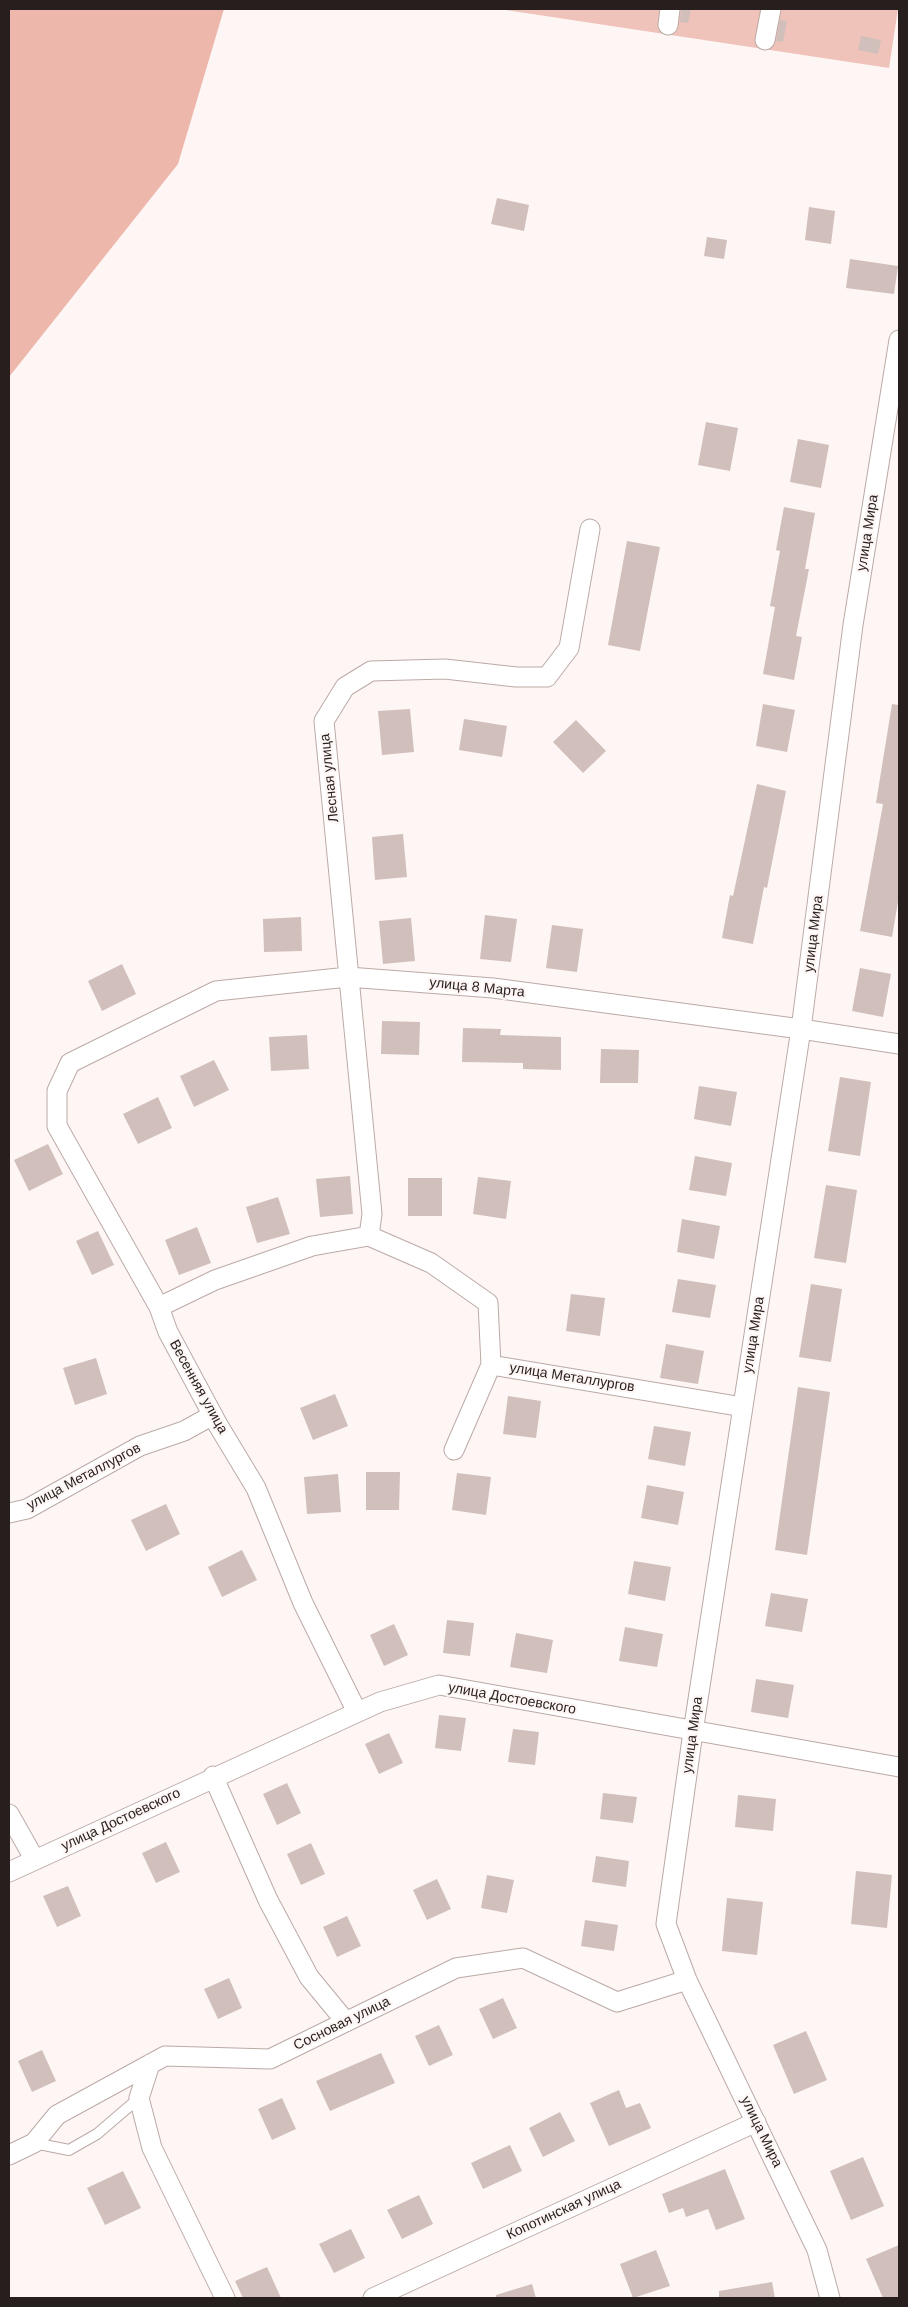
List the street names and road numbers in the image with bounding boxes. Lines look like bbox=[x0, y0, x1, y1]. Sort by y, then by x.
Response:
street label: улица Мира bbox=[854, 494, 882, 572]
street label: Лесная улица bbox=[317, 733, 343, 823]
street label: улица Мира bbox=[801, 895, 827, 973]
street label: улица 8 Марта bbox=[429, 975, 525, 1001]
street label: улица Мира bbox=[740, 1296, 768, 1374]
street label: Весенняя улица bbox=[165, 1337, 231, 1437]
street label: улица Металлургов bbox=[508, 1360, 636, 1396]
street label: улица Металлургов bbox=[24, 1440, 144, 1514]
street label: улица Достоевского bbox=[447, 1679, 577, 1719]
street label: улица Мира bbox=[679, 1696, 707, 1774]
street label: улица Достоевского bbox=[59, 1785, 183, 1855]
street label: Сосновая улица bbox=[291, 1993, 393, 2055]
street label: улица Мира bbox=[737, 2094, 785, 2170]
street label: Копотинская улица bbox=[504, 2176, 624, 2244]

